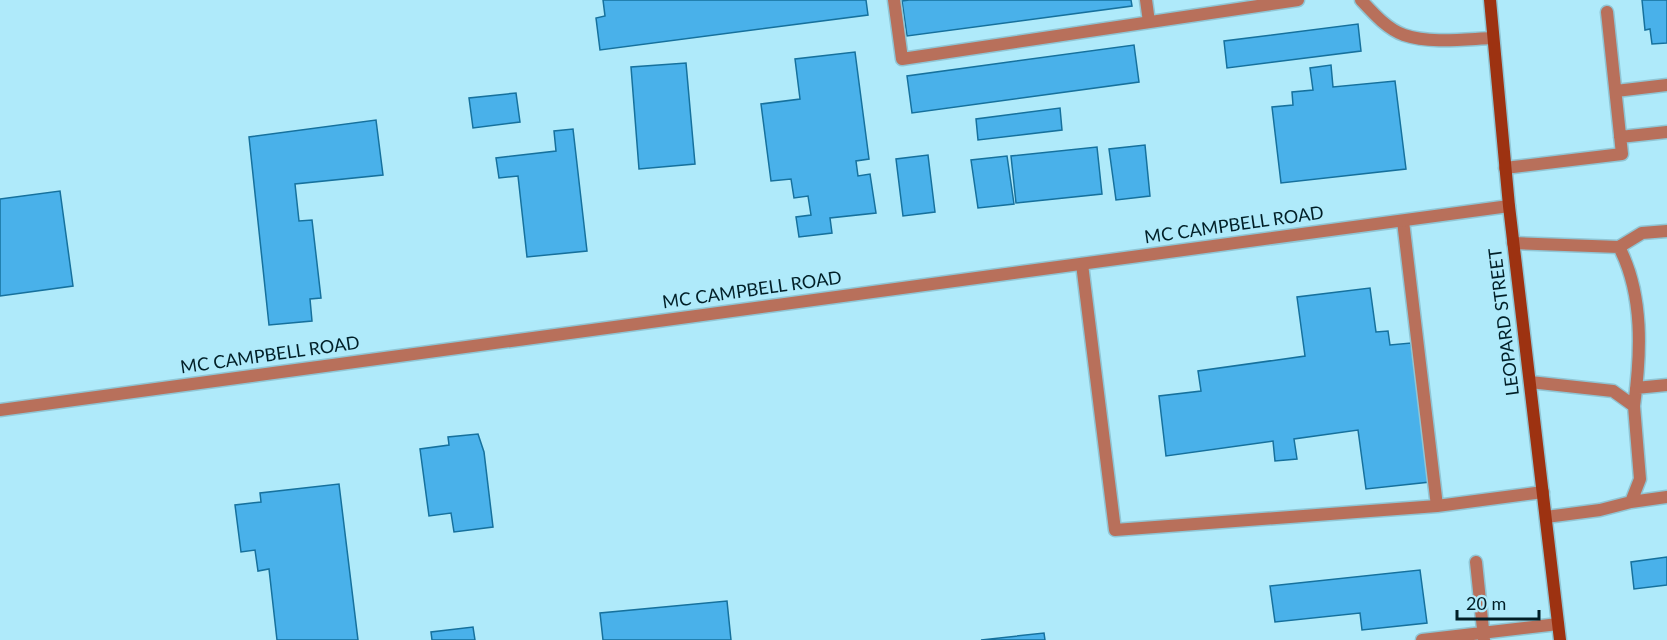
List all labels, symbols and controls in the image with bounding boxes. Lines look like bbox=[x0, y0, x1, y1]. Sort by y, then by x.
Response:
street label: MC CAMPBELL ROAD bbox=[1143, 201, 1325, 247]
street label: LEOPARD STREET bbox=[1483, 247, 1523, 397]
street label: MC CAMPBELL ROAD bbox=[661, 266, 843, 312]
street label: MC CAMPBELL ROAD bbox=[179, 331, 361, 377]
scale bar bbox=[1457, 583, 1540, 621]
text: 20 m bbox=[1466, 592, 1506, 614]

